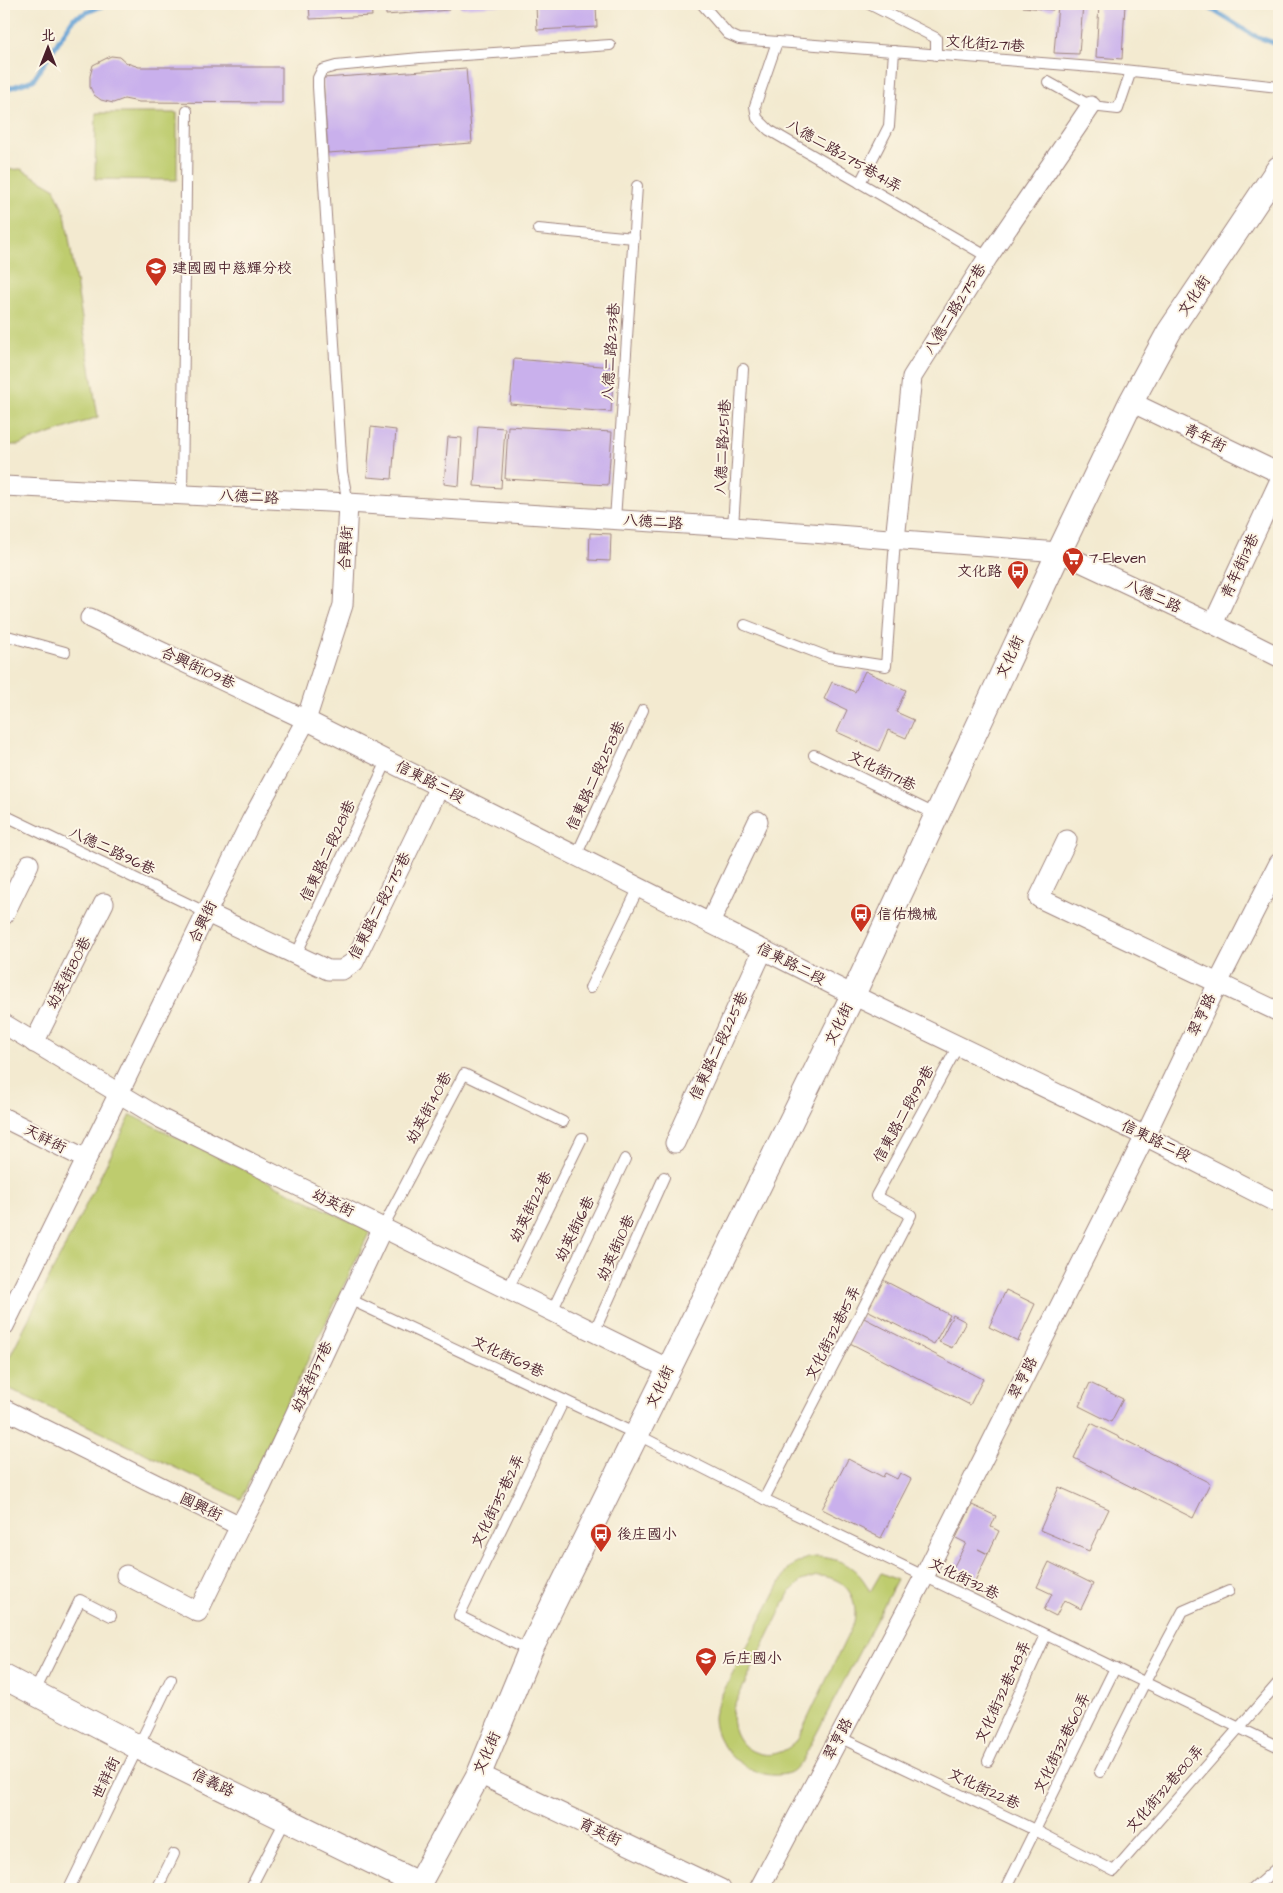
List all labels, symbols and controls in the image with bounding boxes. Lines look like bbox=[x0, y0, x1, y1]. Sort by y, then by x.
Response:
north arrow bbox=[22, 22, 72, 72]
text: 北 bbox=[41, 26, 55, 46]
street label: 文化街271巷 bbox=[944, 31, 1026, 57]
street label: 八德二路275巷41弄 bbox=[782, 114, 906, 198]
school or university icon: 建國國中慈輝分校 bbox=[144, 256, 168, 287]
place label: 建國國中慈輝分校 bbox=[172, 258, 292, 279]
street label: 八德二路275巷 bbox=[919, 260, 991, 358]
street label: 文化街 bbox=[1173, 271, 1215, 321]
street label: 八德二路233巷 bbox=[597, 302, 625, 402]
street label: 八德二路251巷 bbox=[710, 398, 736, 496]
street label: 青年街 bbox=[1180, 419, 1230, 457]
street label: 八德二路 bbox=[218, 485, 280, 509]
street label: 八德二路 bbox=[622, 509, 684, 535]
street label: 合興街 bbox=[334, 525, 358, 571]
street label: 青年街13巷 bbox=[1216, 530, 1264, 602]
supermarket icon: 7-Eleven bbox=[1061, 546, 1085, 577]
place label: 7-Eleven bbox=[1089, 548, 1146, 569]
bus stop icon: 文化路 bbox=[1006, 559, 1030, 590]
place label: 文化路 bbox=[957, 561, 1002, 582]
street label: 八德二路 bbox=[1121, 574, 1185, 618]
street label: 文化街 bbox=[991, 632, 1029, 682]
street label: 合興街109巷 bbox=[157, 642, 239, 694]
street label: 信東路二段258巷 bbox=[561, 718, 631, 834]
street label: 文化街171巷 bbox=[845, 746, 919, 796]
street label: 信東路二段 bbox=[392, 756, 468, 808]
street label: 信東路二段281巷 bbox=[295, 797, 361, 905]
street label: 八德二路96巷 bbox=[65, 822, 159, 880]
street label: 信東路二段275巷 bbox=[344, 848, 416, 964]
street label: 合興街 bbox=[184, 897, 222, 947]
bus stop icon: 信佑機械 bbox=[849, 902, 873, 933]
place label: 信佑機械 bbox=[877, 904, 937, 925]
street label: 幼英街80巷 bbox=[42, 933, 96, 1013]
street label: 信東路二段 bbox=[753, 938, 829, 990]
street label: 信東路二段225巷 bbox=[685, 988, 753, 1104]
street label: 翠亨路 bbox=[1183, 990, 1221, 1040]
street label: 文化街 bbox=[820, 999, 858, 1049]
street label: 信東路二段199巷 bbox=[868, 1061, 940, 1167]
street label: 幼英街40巷 bbox=[401, 1068, 457, 1148]
street label: 信東路二段 bbox=[1118, 1115, 1194, 1167]
street label: 天祥街 bbox=[20, 1119, 70, 1159]
street label: 幼英街22巷 bbox=[505, 1168, 557, 1246]
street label: 幼英街 bbox=[308, 1184, 358, 1222]
street label: 幼英街16巷 bbox=[550, 1192, 600, 1266]
street label: 幼英街10巷 bbox=[592, 1211, 640, 1285]
street label: 文化街32巷15弄 bbox=[800, 1282, 866, 1384]
street label: 文化街69巷 bbox=[468, 1331, 548, 1383]
street label: 幼英街37巷 bbox=[286, 1338, 338, 1416]
street label: 翠亨路 bbox=[1003, 1353, 1043, 1403]
street label: 文化街 bbox=[641, 1362, 679, 1412]
street label: 文化街35巷2弄 bbox=[466, 1451, 530, 1551]
street label: 國興街 bbox=[176, 1488, 226, 1526]
bus stop icon: 後庄國小 bbox=[589, 1522, 613, 1553]
place label: 後庄國小 bbox=[617, 1524, 677, 1545]
street label: 文化街32巷 bbox=[925, 1553, 1003, 1605]
street label: 文化街32巷48弄 bbox=[970, 1637, 1036, 1747]
school or university icon: 后庄國小 bbox=[694, 1646, 718, 1677]
place label: 后庄國小 bbox=[722, 1648, 782, 1669]
street label: 文化街32巷60弄 bbox=[1028, 1689, 1096, 1797]
street label: 翠亨路 bbox=[818, 1714, 858, 1764]
street label: 文化街 bbox=[468, 1728, 506, 1778]
street label: 文化街32巷80弄 bbox=[1121, 1740, 1209, 1838]
street label: 世祥街 bbox=[87, 1753, 125, 1803]
street label: 文化街22巷 bbox=[945, 1763, 1023, 1815]
street label: 信義路 bbox=[188, 1764, 238, 1802]
street label: 育英街 bbox=[575, 1813, 625, 1851]

